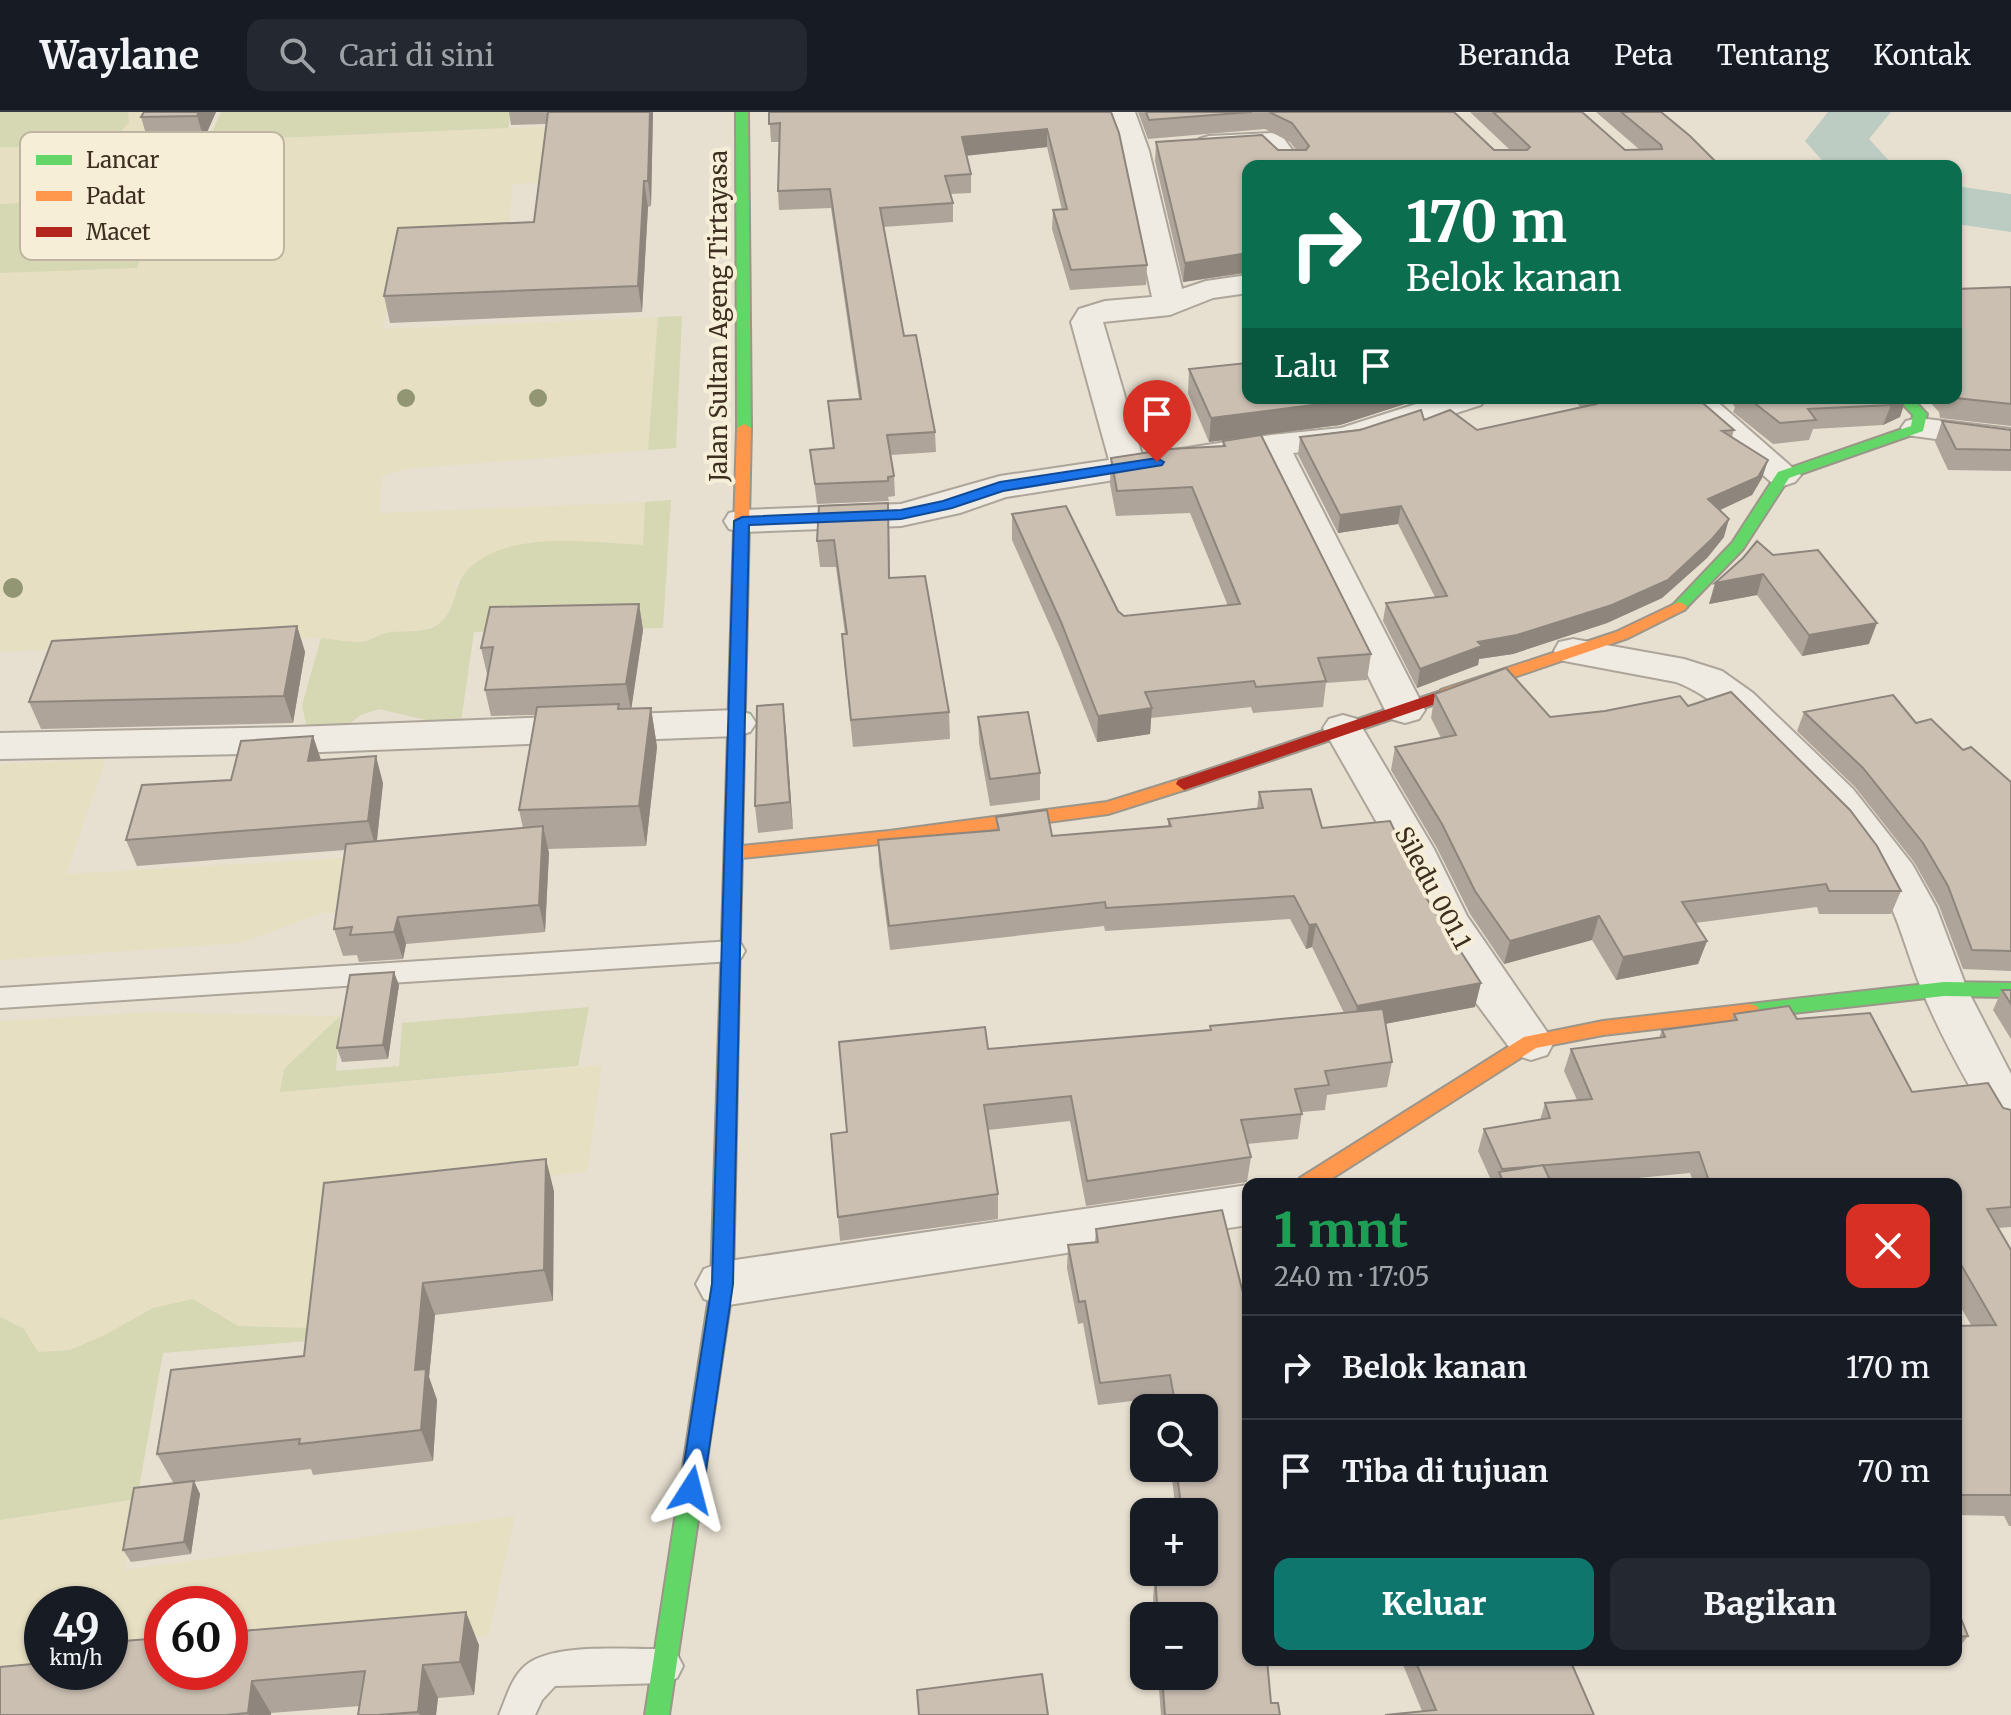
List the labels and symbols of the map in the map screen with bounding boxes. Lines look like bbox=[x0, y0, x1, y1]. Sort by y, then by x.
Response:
legend bbox=[20, 132, 284, 260]
text: Lancar bbox=[86, 146, 160, 174]
street label: Jalan Sultan Ageng Tirtayasa bbox=[703, 150, 734, 483]
text: Padat bbox=[86, 182, 146, 210]
text: Macet bbox=[86, 218, 151, 246]
pin bbox=[1123, 380, 1191, 462]
street label: Siledu 001.1 bbox=[1388, 821, 1478, 955]
position arrow bbox=[649, 1448, 733, 1532]
speed limit sign: 60 bbox=[144, 1586, 248, 1690]

